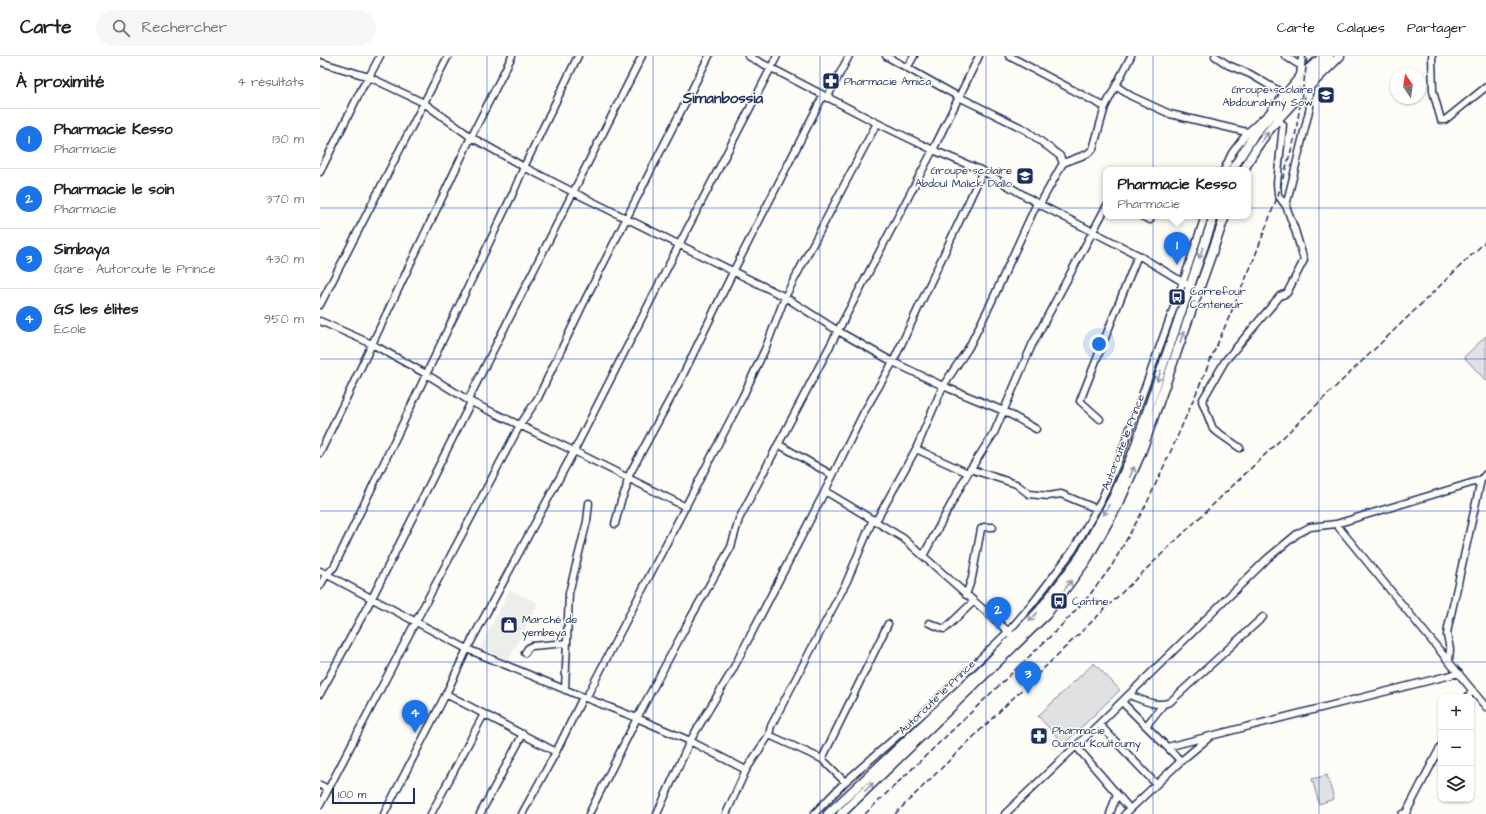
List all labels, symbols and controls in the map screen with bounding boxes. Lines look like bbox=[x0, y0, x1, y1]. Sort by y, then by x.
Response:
search box bbox=[96, 10, 376, 46]
text: Carte bbox=[20, 14, 72, 41]
icon: search bbox=[110, 17, 132, 39]
text: Rechercher bbox=[142, 17, 227, 38]
text: Carte bbox=[1277, 18, 1315, 38]
text: Calques bbox=[1337, 18, 1385, 38]
text: Partager bbox=[1407, 18, 1466, 38]
north arrow bbox=[1390, 68, 1426, 104]
text: À proximité bbox=[16, 70, 105, 94]
pharmacy icon: Pharmacie Amica bbox=[821, 71, 841, 91]
text: 4 résultats bbox=[237, 73, 304, 91]
place label: Pharmacie Amica bbox=[844, 74, 932, 89]
place label: Groupe scolaire Abdourahimy Sow bbox=[1222, 82, 1313, 111]
school or university icon: Groupe scolaire Abdourahimy Sow bbox=[1316, 85, 1336, 105]
district label: Simanbossia bbox=[682, 88, 764, 109]
text: Pharmacie Kesso bbox=[54, 119, 173, 140]
text: 1 bbox=[28, 130, 30, 148]
text: 130 m bbox=[272, 130, 304, 148]
one-way arrow bbox=[1261, 132, 1269, 143]
text: Pharmacie bbox=[54, 140, 116, 158]
place label: Groupe scolaire Abdoul Malick Diallo bbox=[915, 163, 1013, 191]
school or university icon: Groupe scolaire Abdoul Malick Diallo bbox=[1015, 166, 1035, 186]
popup bbox=[1103, 167, 1251, 219]
text: Pharmacie Kesso bbox=[1118, 174, 1236, 195]
text: Pharmacie le soin bbox=[54, 179, 174, 200]
text: 2 bbox=[25, 190, 33, 208]
text: 370 m bbox=[266, 190, 304, 208]
text: Pharmacie bbox=[1118, 195, 1180, 213]
text: Pharmacie bbox=[54, 200, 116, 218]
pin: 1 bbox=[1164, 232, 1190, 265]
text: Simbaya bbox=[54, 239, 110, 260]
one-way arrow bbox=[1197, 246, 1204, 259]
text: 3 bbox=[26, 250, 32, 268]
text: 430 m bbox=[265, 250, 304, 268]
text: Gare · Autoroute le Prince bbox=[54, 260, 216, 278]
place label: Carrefour Conteneur bbox=[1190, 284, 1246, 312]
bus stop icon: Carrefour Conteneur bbox=[1167, 287, 1187, 307]
text: GS les élites bbox=[54, 299, 139, 320]
text: 4 bbox=[25, 310, 33, 328]
text: 950 m bbox=[264, 310, 304, 328]
text: École bbox=[54, 320, 86, 338]
one-way arrow bbox=[1178, 332, 1186, 344]
your location bbox=[1089, 334, 1109, 354]
one-way arrow bbox=[1155, 369, 1162, 382]
street label: Autoroute le Prince bbox=[1098, 392, 1148, 492]
one-way arrow bbox=[1129, 467, 1137, 479]
one-way arrow bbox=[1102, 503, 1110, 515]
one-way arrow bbox=[1064, 580, 1073, 591]
bus stop icon: Cantine bbox=[1049, 591, 1069, 611]
place label: Cantine bbox=[1072, 594, 1108, 609]
pin: 2 bbox=[985, 597, 1011, 630]
place label: Marché de yembeya bbox=[522, 612, 577, 641]
one-way arrow bbox=[1029, 612, 1038, 622]
shop icon: Marché de yembeya bbox=[499, 615, 519, 635]
street label: Autoroute le Prince bbox=[895, 656, 979, 738]
pin: 3 bbox=[1015, 661, 1041, 694]
map controls bbox=[1438, 694, 1474, 802]
button: + bbox=[1438, 694, 1474, 730]
pin: 4 bbox=[402, 700, 428, 733]
place label: Pharmacie Oumou Koultoumy bbox=[1052, 723, 1141, 752]
pharmacy icon: Pharmacie Oumou Koultoumy bbox=[1029, 726, 1049, 746]
button: − bbox=[1438, 730, 1474, 766]
button: layers bbox=[1438, 766, 1474, 802]
one-way arrow bbox=[864, 782, 874, 792]
scale bar bbox=[332, 786, 415, 805]
text: 100 m bbox=[338, 787, 366, 802]

